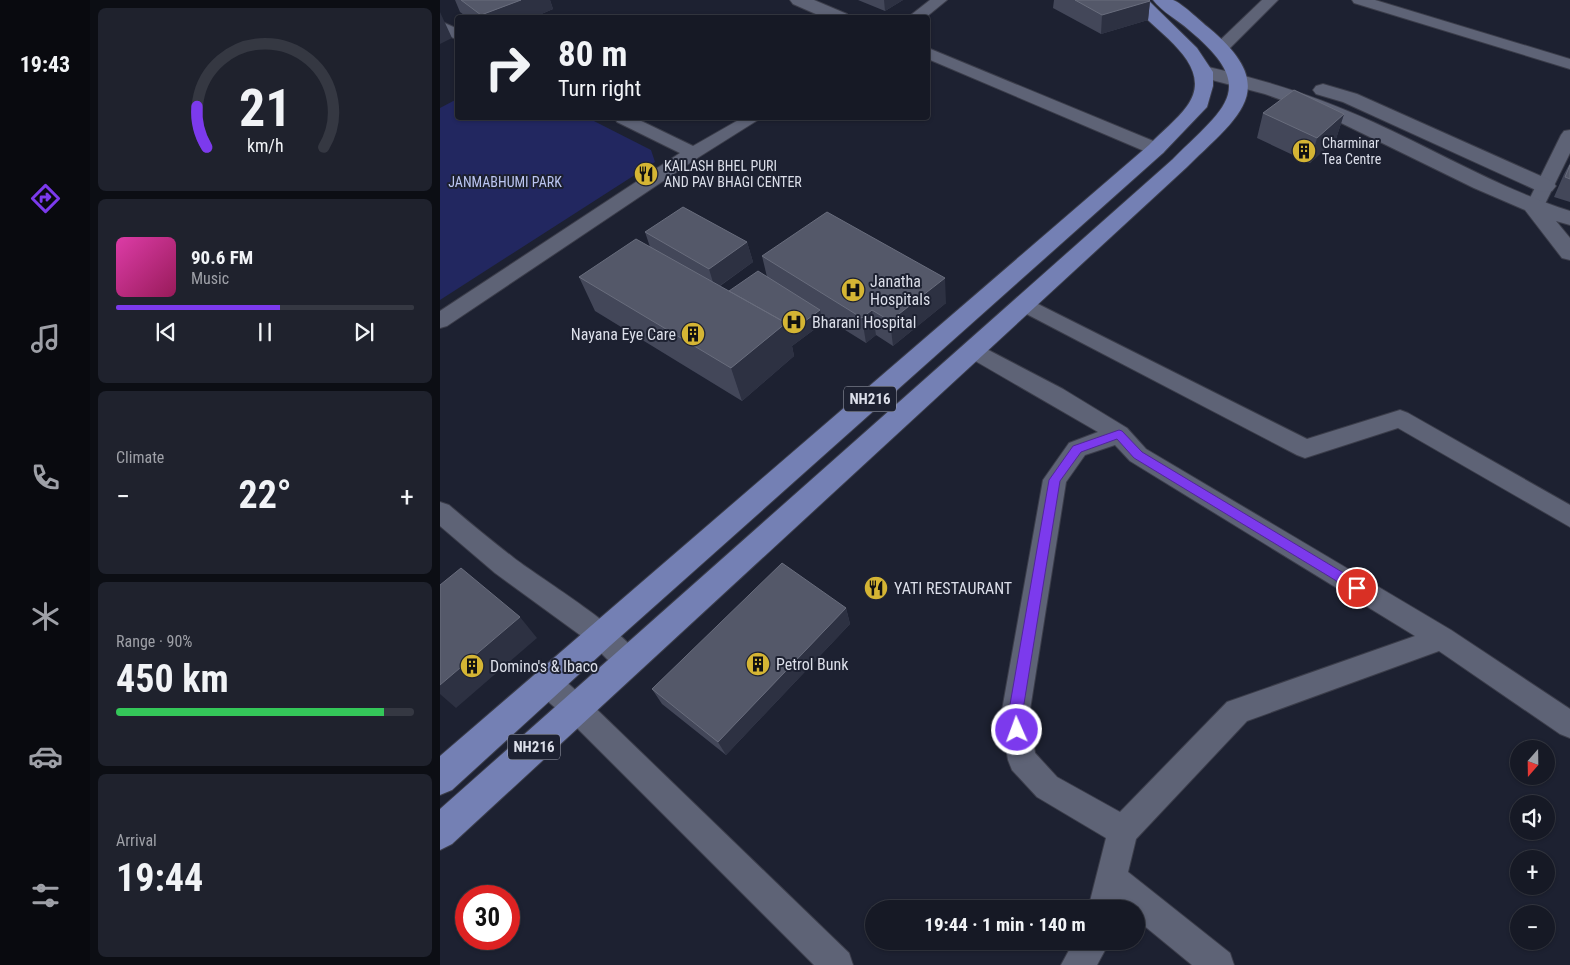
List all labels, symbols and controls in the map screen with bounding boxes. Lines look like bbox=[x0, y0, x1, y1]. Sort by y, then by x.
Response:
text: 80 m bbox=[558, 34, 627, 75]
icon: right bbox=[475, 35, 540, 100]
text: 19:43 bbox=[20, 52, 70, 77]
text: Turn right bbox=[558, 76, 641, 101]
text: 21 bbox=[239, 78, 291, 139]
text: km/h bbox=[247, 135, 283, 156]
place label: Charminar Tea Centre bbox=[1322, 135, 1382, 167]
building icon: Charminar Tea Centre bbox=[1291, 138, 1317, 164]
place label: KAILASH BHEL PURI AND PAV BHAGI CENTER bbox=[664, 158, 802, 190]
restaurant icon: KAILASH BHEL PURI AND PAV BHAGI CENTER bbox=[633, 161, 659, 187]
park label: JANMABHUMI PARK bbox=[448, 174, 562, 190]
icon: directions bbox=[28, 181, 63, 216]
text: 90.6 FM bbox=[191, 246, 253, 269]
text: Music bbox=[191, 269, 229, 288]
place label: Janatha Hospitals bbox=[870, 272, 930, 309]
hospital icon: Janatha Hospitals bbox=[840, 277, 866, 303]
hospital icon: Bharani Hospital bbox=[781, 309, 807, 335]
place label: Bharani Hospital bbox=[812, 313, 916, 332]
icon: previous bbox=[152, 318, 180, 346]
icon: pause bbox=[251, 318, 279, 346]
icon: next bbox=[350, 318, 378, 346]
icon: music bbox=[28, 321, 63, 356]
building icon: Nayana Eye Care bbox=[680, 321, 706, 347]
place label: Nayana Eye Care bbox=[571, 325, 676, 344]
road number: NH216 bbox=[844, 386, 896, 412]
text: Climate bbox=[116, 448, 164, 467]
icon: phone bbox=[28, 460, 63, 495]
text: 22° bbox=[238, 473, 292, 517]
text: − bbox=[116, 480, 130, 513]
text: + bbox=[400, 480, 414, 513]
pin bbox=[1336, 567, 1378, 609]
icon: arrive bbox=[1343, 574, 1371, 602]
restaurant icon: YATI RESTAURANT bbox=[863, 575, 889, 601]
place label: YATI RESTAURANT bbox=[894, 579, 1012, 598]
icon: climate bbox=[28, 599, 63, 634]
text: Range · 90% bbox=[116, 632, 192, 651]
building icon: Petrol Bunk bbox=[745, 651, 771, 677]
building icon: Domino's & Ibaco bbox=[459, 653, 485, 679]
place label: Petrol Bunk bbox=[776, 655, 849, 674]
text: 450 km bbox=[116, 657, 229, 701]
place label: Domino's & Ibaco bbox=[490, 657, 598, 676]
position arrow bbox=[990, 703, 1042, 755]
road number: NH216 bbox=[508, 734, 560, 760]
icon: car bbox=[28, 739, 63, 774]
north arrow bbox=[1510, 740, 1555, 785]
map controls bbox=[1510, 740, 1555, 950]
button: sound bbox=[1510, 795, 1555, 840]
text: Arrival bbox=[116, 831, 157, 850]
button: + bbox=[1510, 850, 1555, 895]
text: 19:44 bbox=[116, 856, 203, 900]
icon: filters bbox=[28, 878, 63, 913]
speed limit sign: 30 bbox=[455, 885, 520, 950]
button: − bbox=[1510, 905, 1555, 950]
text: 19:44 · 1 min · 140 m bbox=[924, 913, 1086, 936]

